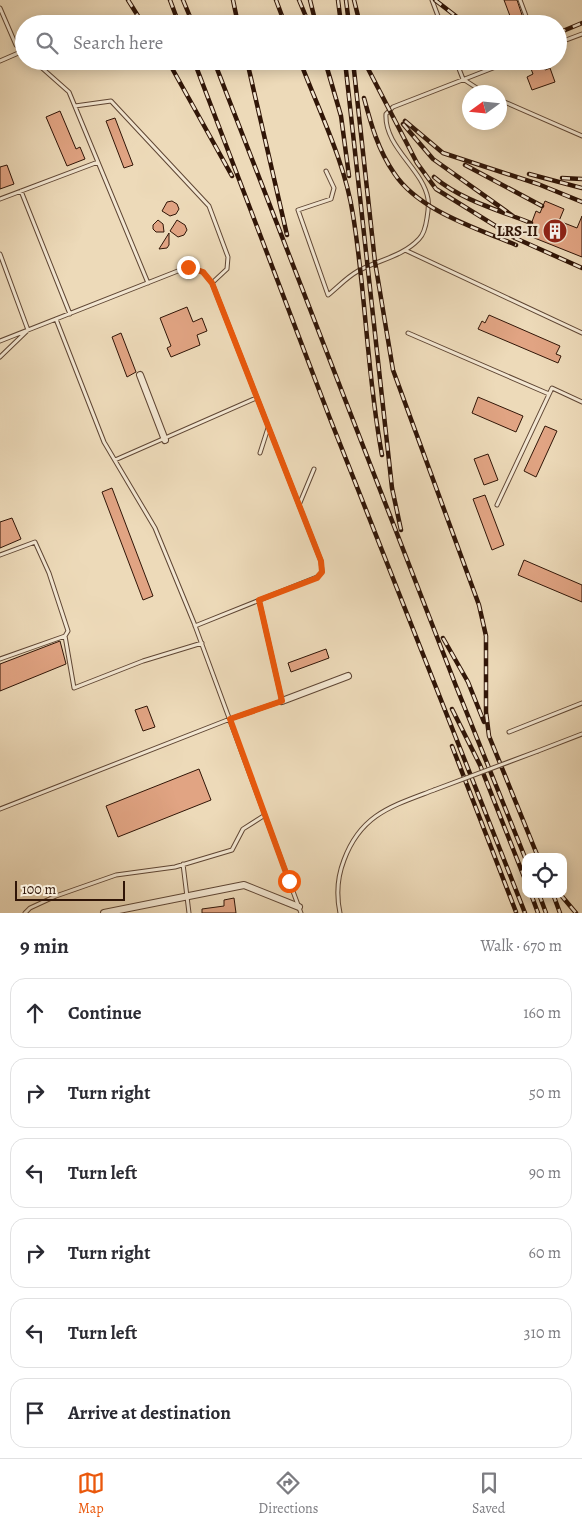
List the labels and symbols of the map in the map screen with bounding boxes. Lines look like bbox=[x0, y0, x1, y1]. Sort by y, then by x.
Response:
north arrow bbox=[462, 85, 507, 130]
building icon: LRS-II bbox=[542, 218, 568, 244]
place label: LRS-II bbox=[497, 221, 538, 241]
route end bbox=[177, 256, 200, 279]
route start bbox=[278, 870, 301, 893]
scale bar bbox=[15, 878, 125, 901]

